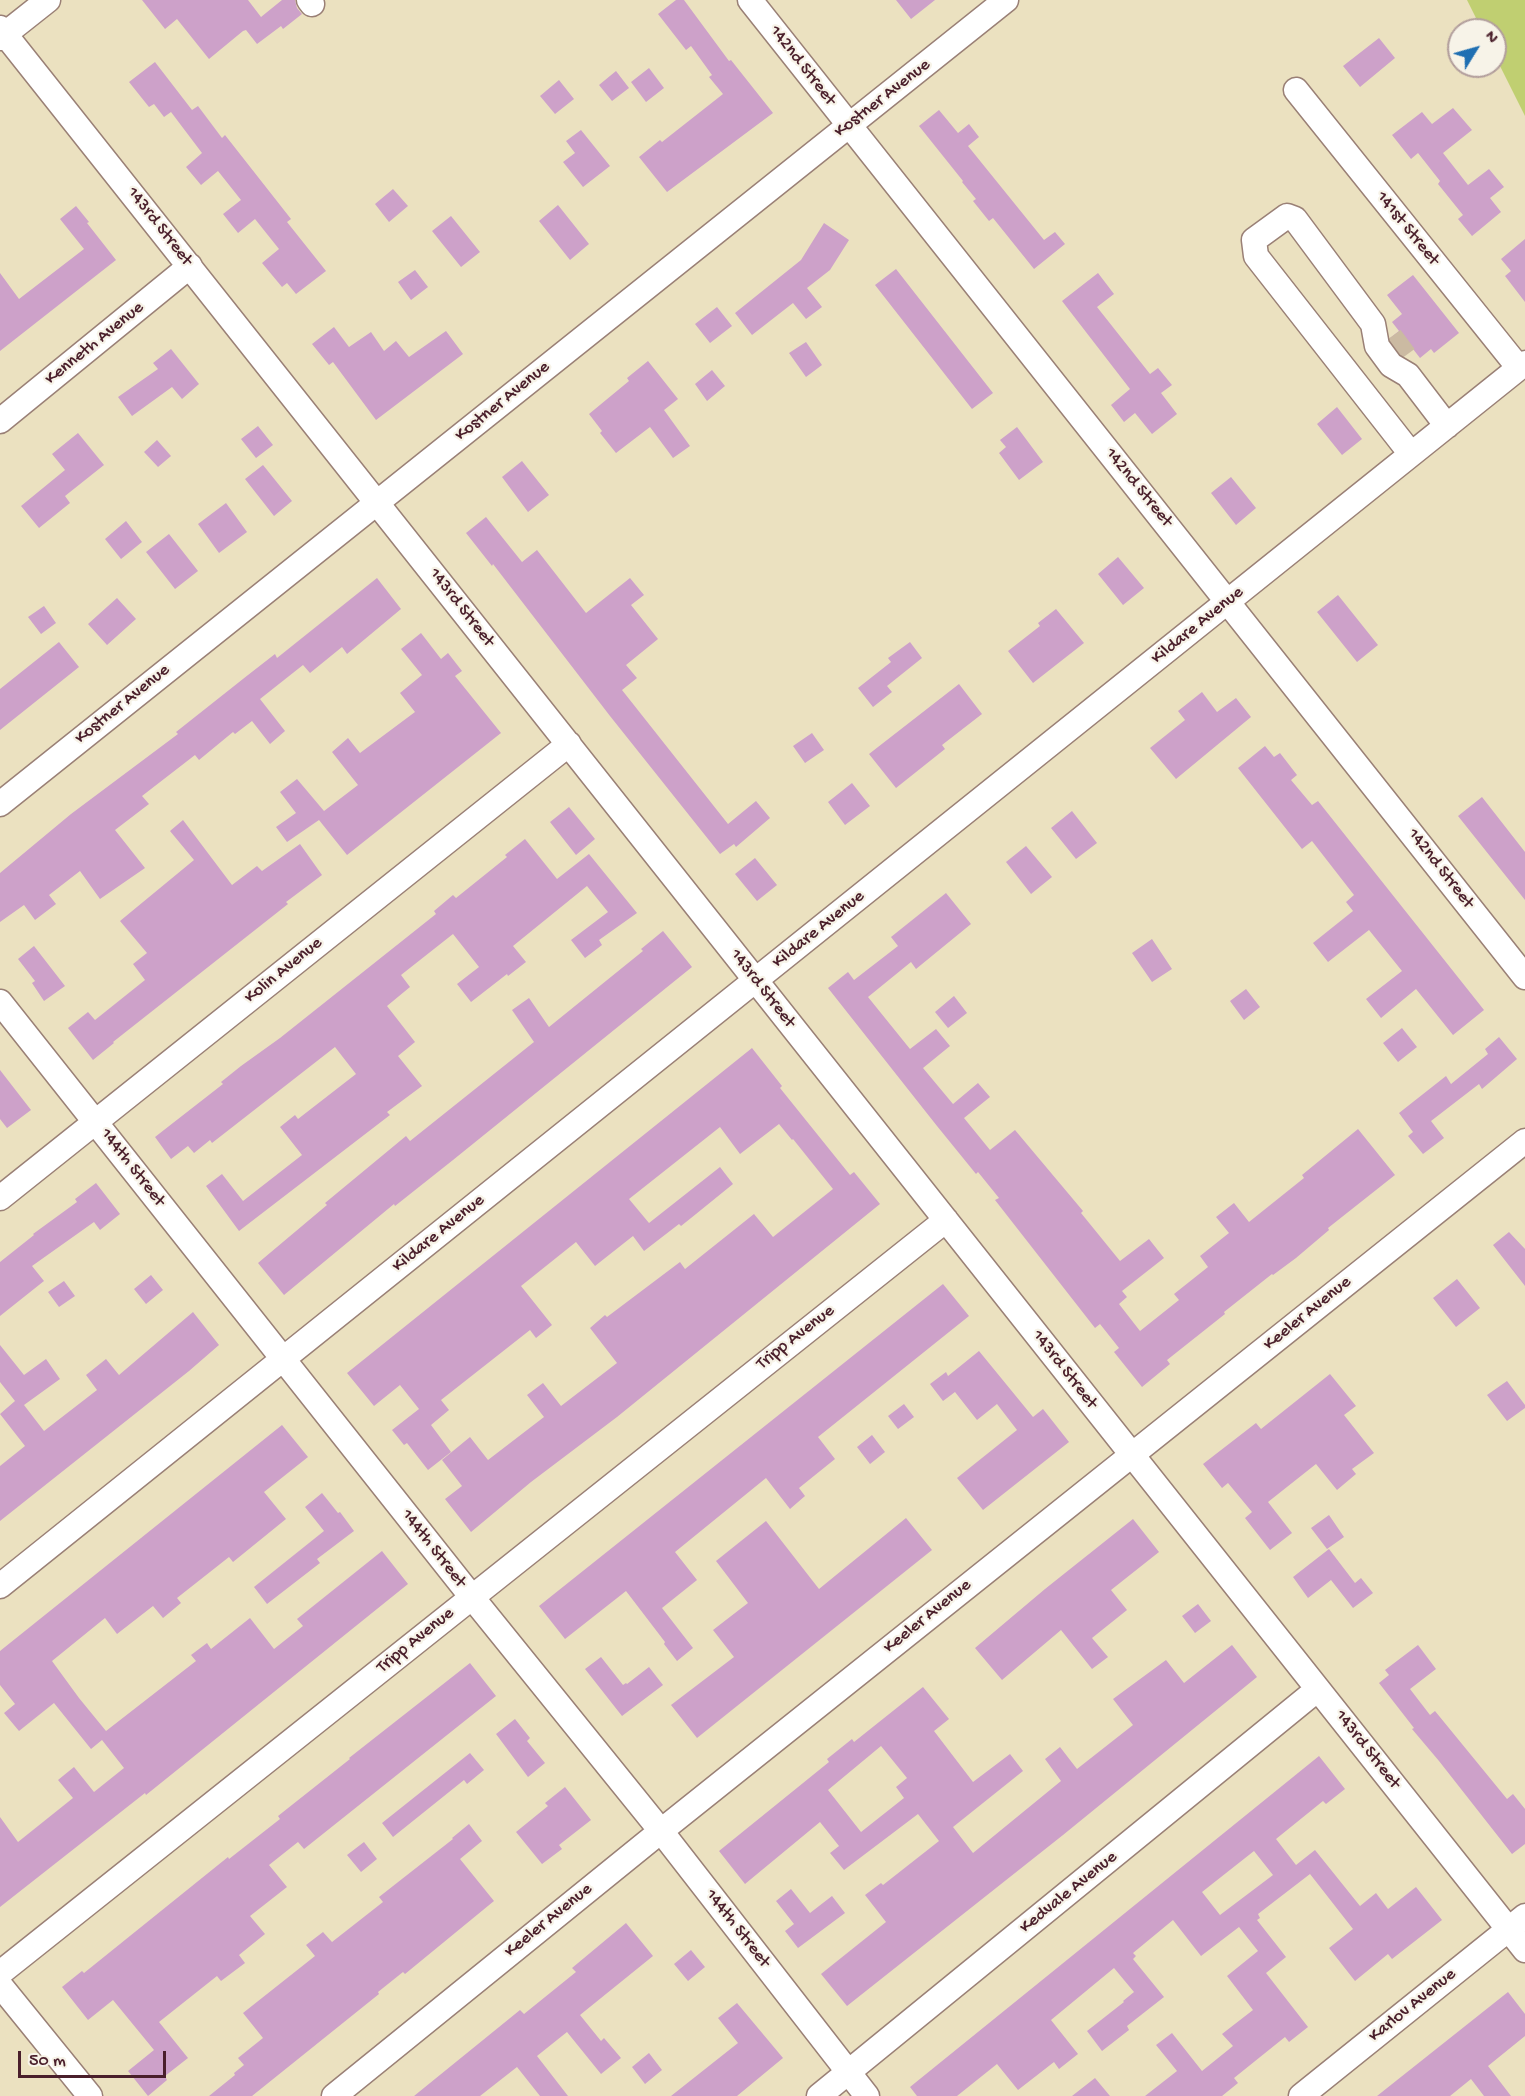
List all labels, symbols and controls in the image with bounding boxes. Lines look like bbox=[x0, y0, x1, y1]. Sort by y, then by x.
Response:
north arrow bbox=[1447, 18, 1507, 78]
street label: 142nd Street bbox=[764, 22, 840, 110]
text: N bbox=[1479, 28, 1501, 48]
street label: Kostner Avenue bbox=[831, 55, 935, 143]
street label: 143rd Street bbox=[121, 183, 197, 271]
street label: 141st Street bbox=[1371, 188, 1443, 270]
street label: Kenneth Avenue bbox=[41, 298, 149, 390]
street label: Kostner Avenue bbox=[451, 357, 555, 447]
street label: 142nd Street bbox=[1099, 444, 1177, 532]
street label: 143rd Street bbox=[423, 564, 499, 652]
street label: Kildare Avenue bbox=[1148, 582, 1248, 670]
street label: Kostner Avenue bbox=[71, 660, 175, 750]
street label: 142nd Street bbox=[1402, 825, 1478, 913]
street label: Kildare Avenue bbox=[769, 886, 869, 974]
street label: Kolin Avenue bbox=[241, 933, 327, 1009]
street label: 143rd Street bbox=[724, 945, 800, 1033]
street label: 144th Street bbox=[95, 1124, 169, 1212]
street label: Kildare Avenue bbox=[389, 1190, 489, 1278]
street label: Keeler Avenue bbox=[1260, 1272, 1356, 1356]
street label: Tripp Avenue bbox=[753, 1301, 839, 1375]
street label: 143rd Street bbox=[1026, 1326, 1102, 1414]
street label: 144th Street bbox=[396, 1505, 470, 1593]
street label: Keeler Avenue bbox=[880, 1575, 976, 1659]
street label: Tripp Avenue bbox=[373, 1603, 459, 1679]
street label: 143rd Street bbox=[1329, 1706, 1405, 1794]
street label: Kedvale Avenue bbox=[1016, 1847, 1122, 1939]
street label: Keeler Avenue bbox=[501, 1879, 597, 1963]
street label: 144th Street bbox=[700, 1885, 774, 1973]
street label: Karlov Avenue bbox=[1365, 1964, 1461, 2048]
scale bar bbox=[21, 2039, 170, 2077]
text: 50 m bbox=[29, 2051, 66, 2072]

